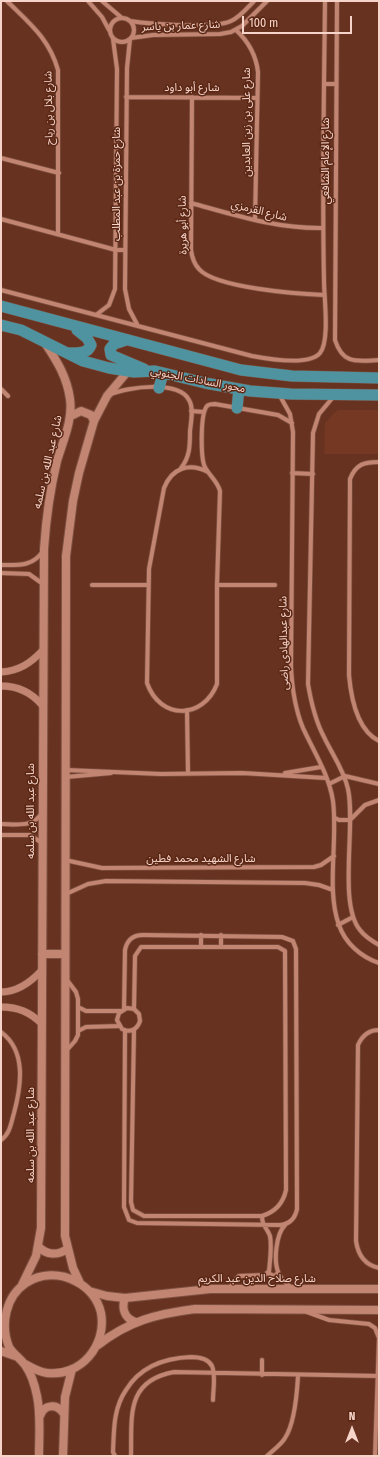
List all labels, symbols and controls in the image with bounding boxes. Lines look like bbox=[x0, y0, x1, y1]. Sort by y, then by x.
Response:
scale bar bbox=[244, 8, 354, 34]
text: 100 m bbox=[249, 16, 278, 30]
street label: شارع عمار بن ياسر bbox=[141, 18, 221, 34]
street label: شارع على بن زين العابدين bbox=[240, 67, 254, 177]
street label: شارع بلال بن رباح bbox=[42, 71, 56, 145]
street label: شارع أبو داود bbox=[164, 81, 220, 95]
street label: شارع الإمام الشافعي bbox=[319, 118, 333, 204]
street label: شارع حمزة بن عبد المطلب bbox=[110, 127, 124, 241]
street label: شارع أبو هريرة bbox=[176, 195, 190, 255]
street label: شارع القرمزي bbox=[230, 198, 288, 224]
street label: محور السادات الجنوبي bbox=[149, 364, 247, 396]
street label: شارع عبد الله بن سلمه bbox=[31, 414, 65, 510]
street label: شارع عبدالهادى راضى bbox=[277, 596, 291, 690]
street label: شارع عبد الله بن سلمه bbox=[24, 763, 38, 859]
street label: شارع الشهيد محمد فطين bbox=[146, 852, 256, 866]
street label: شارع عبد الله بن سلمه bbox=[24, 1087, 38, 1183]
street label: شارع صلاح الدين عبد الكريم bbox=[198, 1272, 316, 1286]
north arrow bbox=[332, 1409, 372, 1449]
text: N bbox=[349, 1410, 355, 1423]

